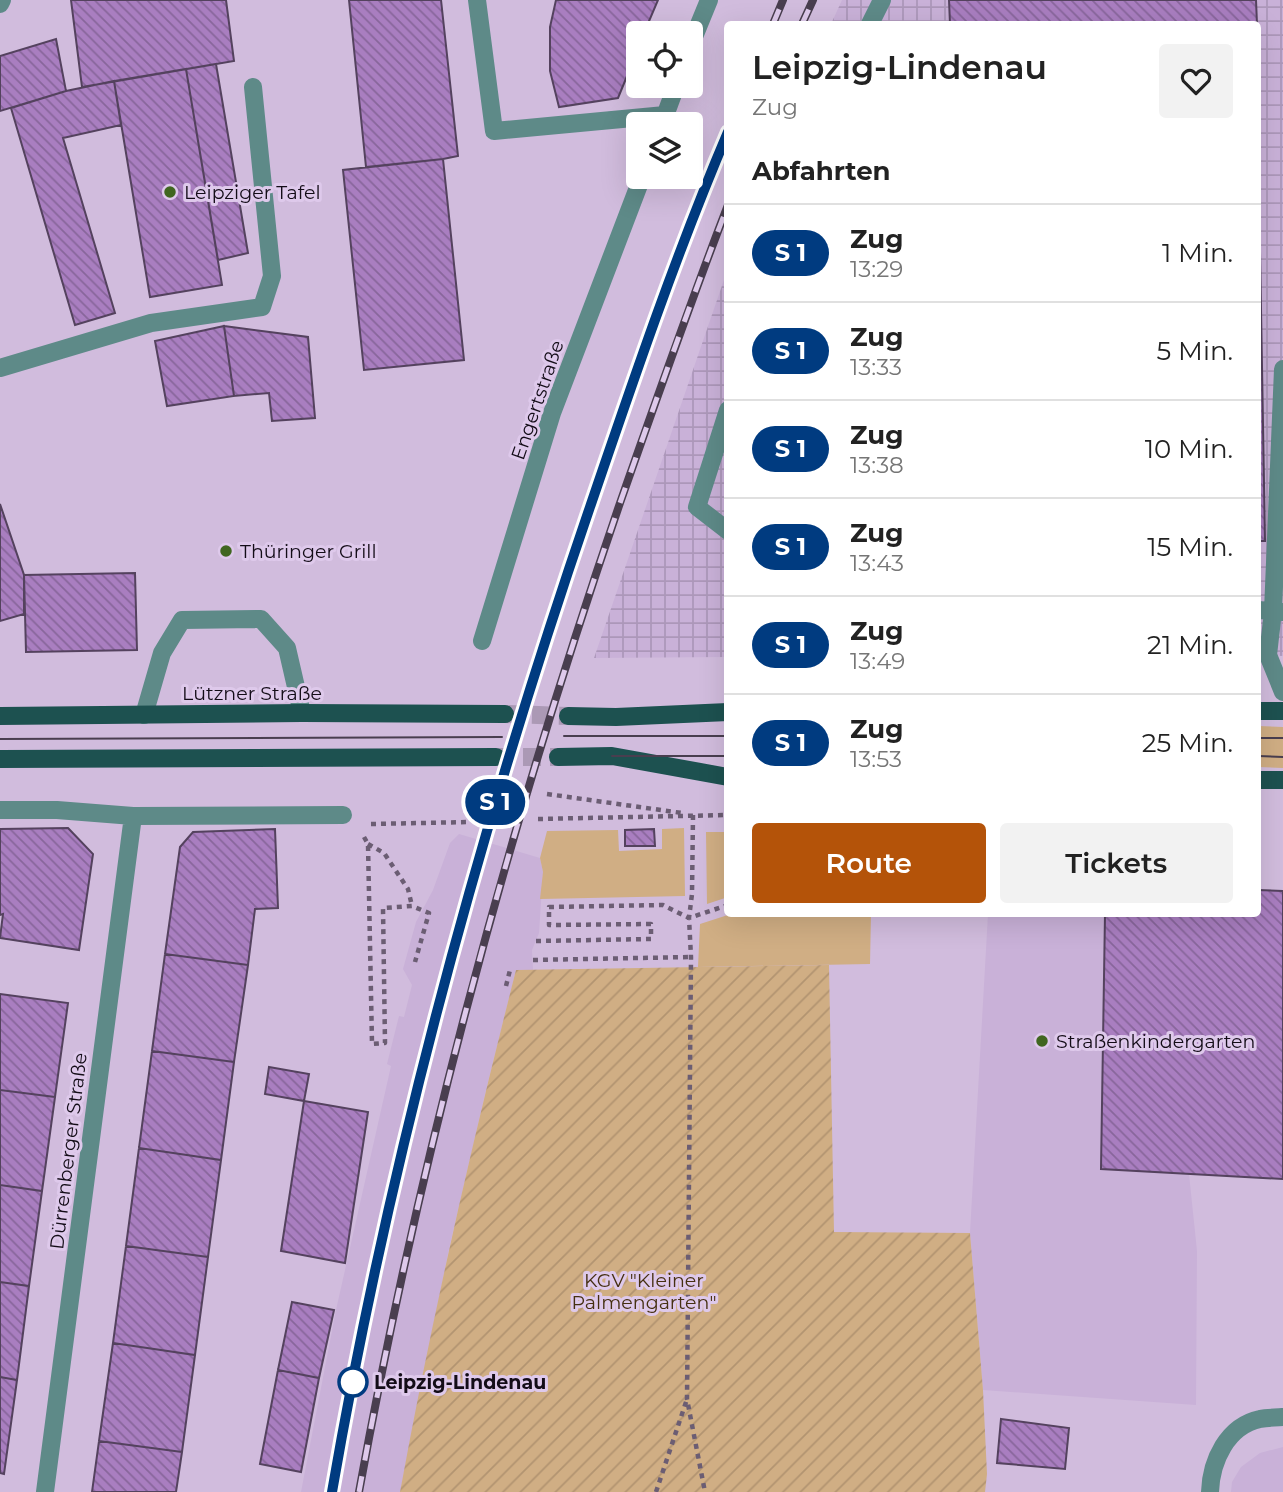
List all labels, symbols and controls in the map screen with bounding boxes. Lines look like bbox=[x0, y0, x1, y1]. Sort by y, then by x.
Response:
map controls bbox=[626, 21, 703, 189]
button: locate bbox=[626, 21, 703, 98]
button: heart bbox=[1159, 44, 1233, 118]
text: Leipzig-Lindenau bbox=[752, 47, 1047, 87]
text: Zug bbox=[752, 93, 798, 121]
button: layers bbox=[626, 112, 703, 189]
text: Abfahrten bbox=[752, 155, 891, 187]
place label: Leipziger Tafel bbox=[184, 181, 321, 204]
marker: Leipziger Tafel bbox=[162, 184, 178, 200]
text: Zug bbox=[850, 223, 903, 255]
text: 1 Min. bbox=[1162, 237, 1233, 269]
text: S 1 bbox=[775, 238, 806, 267]
text: 13:29 bbox=[850, 255, 903, 283]
text: Zug bbox=[850, 321, 903, 353]
text: 5 Min. bbox=[1157, 335, 1233, 367]
text: S 1 bbox=[775, 336, 806, 365]
street label: Engertstraße bbox=[506, 337, 569, 463]
text: 13:33 bbox=[850, 353, 902, 381]
text: Zug bbox=[850, 419, 903, 451]
text: 10 Min. bbox=[1145, 433, 1233, 465]
text: S 1 bbox=[775, 434, 806, 463]
text: 13:38 bbox=[850, 451, 904, 479]
text: Zug bbox=[850, 517, 903, 549]
text: 15 Min. bbox=[1147, 531, 1233, 563]
text: S 1 bbox=[775, 532, 806, 561]
place label: Thüringer Grill bbox=[240, 540, 377, 563]
marker: Thüringer Grill bbox=[218, 543, 234, 559]
text: 13:43 bbox=[850, 549, 904, 577]
text: Zug bbox=[850, 615, 903, 647]
text: 21 Min. bbox=[1147, 629, 1233, 661]
text: S 1 bbox=[775, 630, 806, 659]
text: 13:49 bbox=[850, 647, 905, 675]
street label: Lützner Straße bbox=[182, 682, 322, 705]
text: Zug bbox=[850, 713, 903, 745]
text: 25 Min. bbox=[1142, 727, 1233, 759]
text: S 1 bbox=[775, 728, 806, 757]
text: 13:53 bbox=[850, 745, 902, 773]
line badge: S 1 bbox=[455, 779, 535, 825]
text: S 1 bbox=[479, 787, 511, 816]
button: Route bbox=[752, 823, 986, 903]
button: Tickets bbox=[1000, 823, 1233, 903]
place label: Straßenkindergarten bbox=[1056, 1030, 1255, 1053]
marker: Straßenkindergarten bbox=[1034, 1033, 1050, 1049]
street label: Dürrenberger Straße bbox=[45, 1051, 92, 1251]
park label: KGV "Kleiner Palmengarten" bbox=[571, 1269, 717, 1314]
marker: Leipzig-Lindenau bbox=[338, 1367, 368, 1397]
place label: Leipzig-Lindenau bbox=[374, 1371, 546, 1394]

